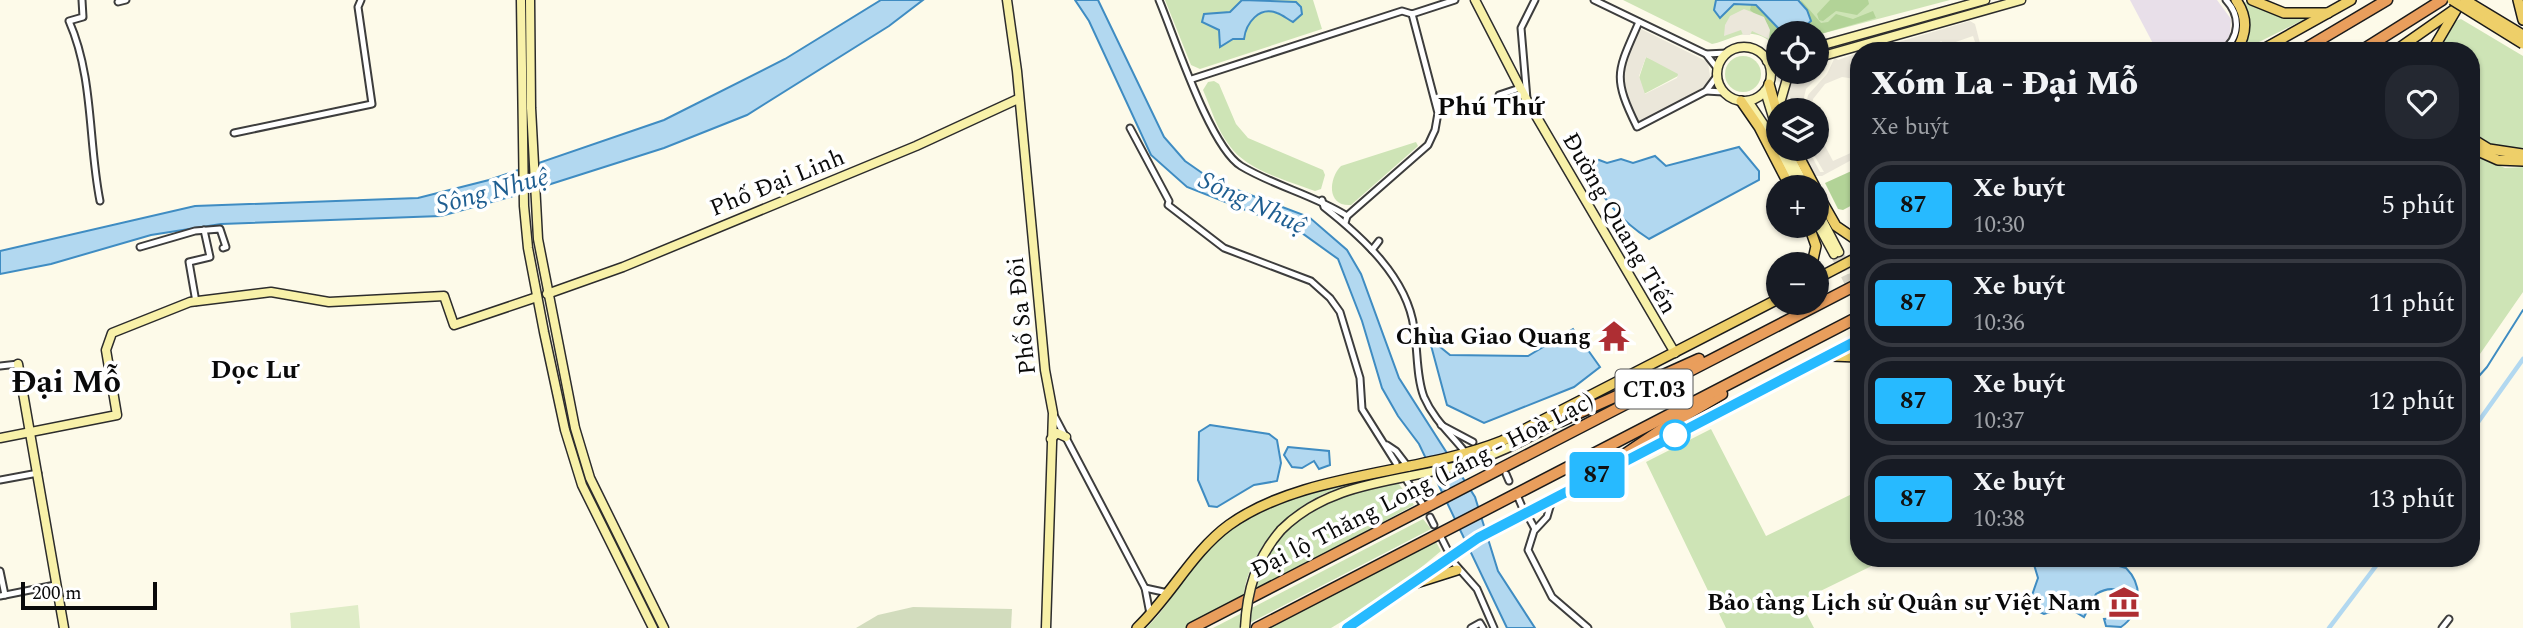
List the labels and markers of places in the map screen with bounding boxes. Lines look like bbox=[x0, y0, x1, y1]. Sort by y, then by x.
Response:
place label: Chùa Giao Quang bbox=[1396, 319, 1591, 355]
temple icon: Chùa Giao Quang bbox=[1597, 319, 1631, 353]
unlabelled marker bbox=[1660, 420, 1690, 450]
place label: Bảo tàng Lịch sử Quân sự Việt Nam bbox=[1707, 585, 2101, 621]
museum icon: Bảo tàng Lịch sử Quân sự Việt Nam bbox=[2107, 585, 2141, 619]

